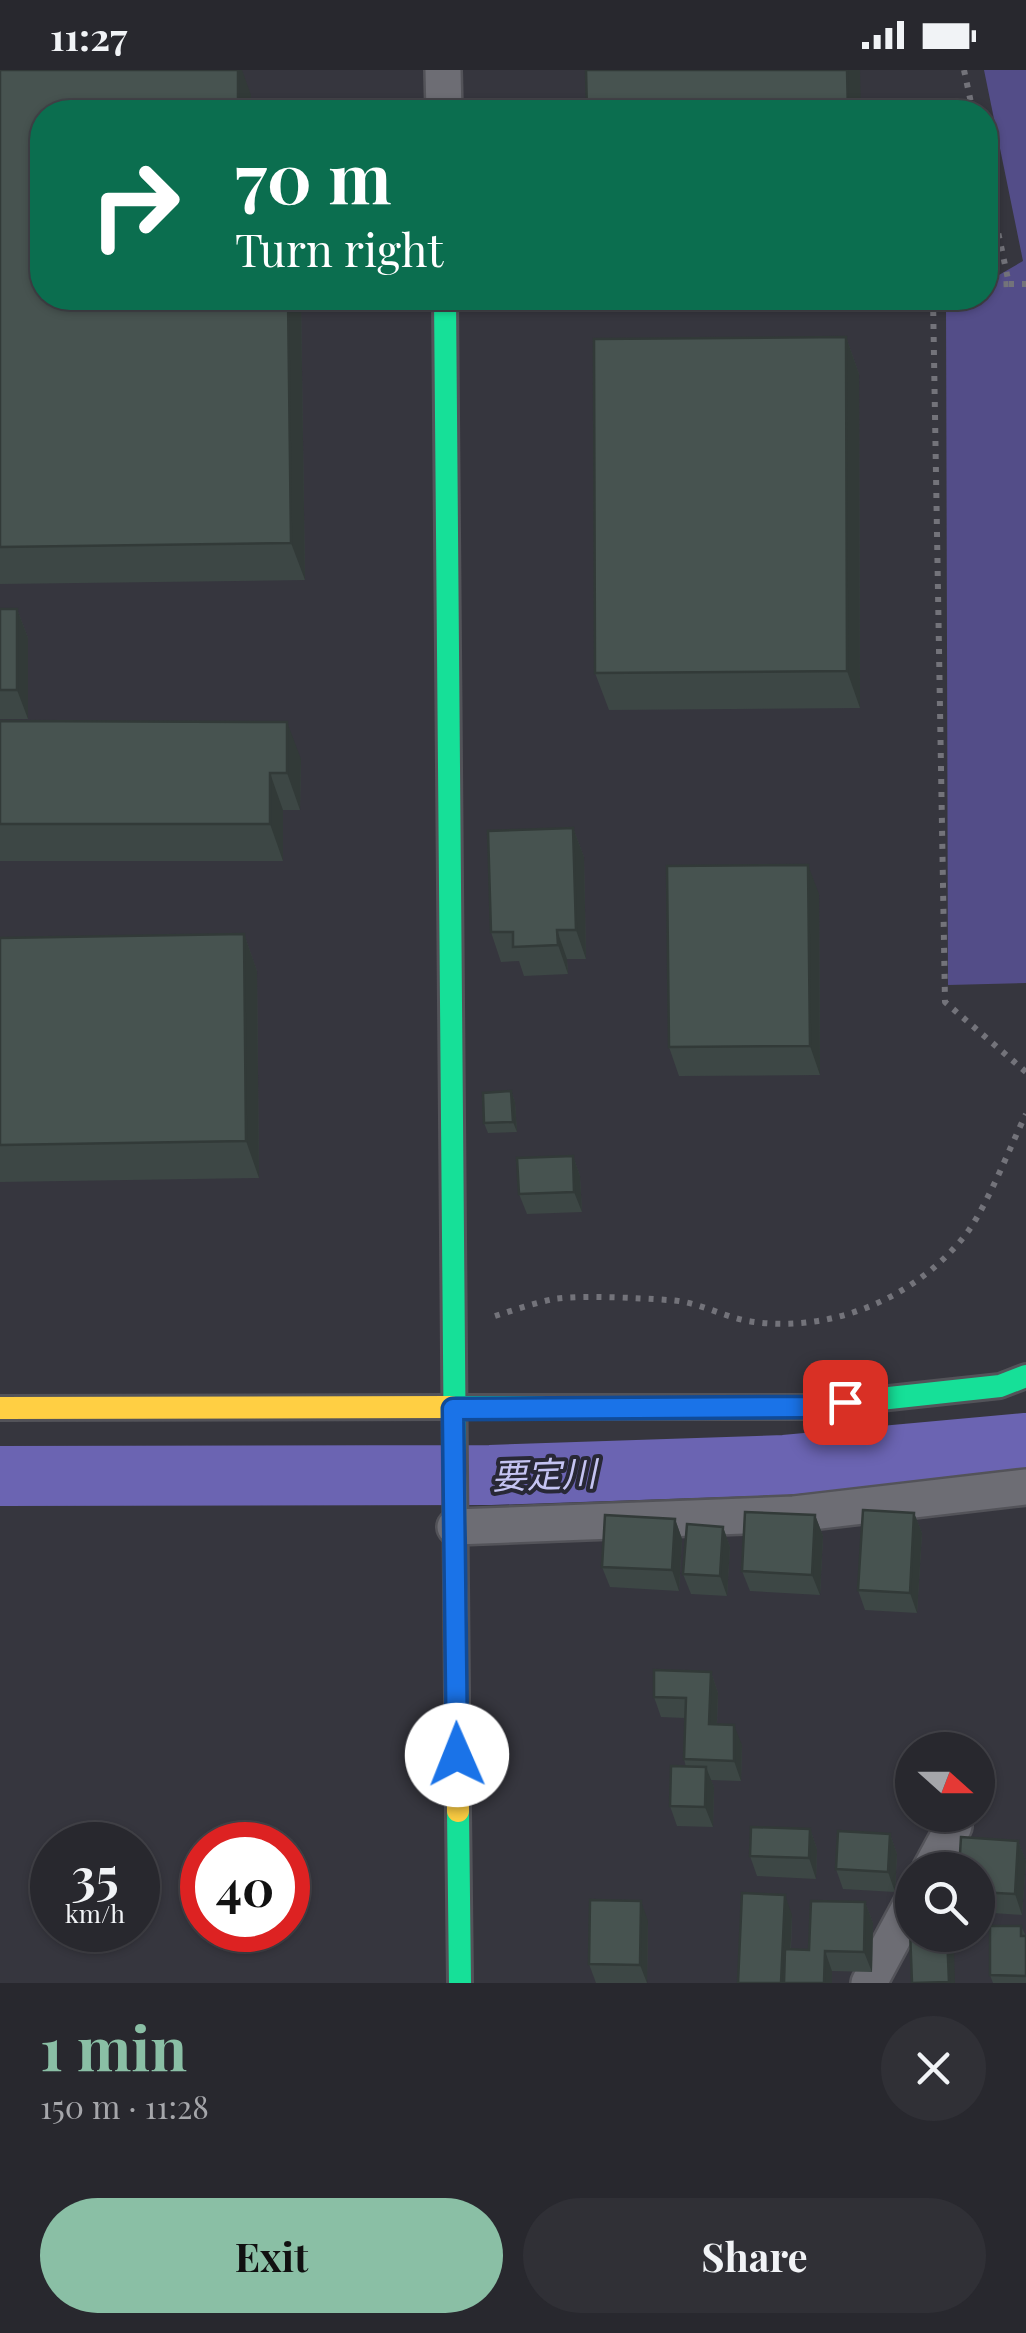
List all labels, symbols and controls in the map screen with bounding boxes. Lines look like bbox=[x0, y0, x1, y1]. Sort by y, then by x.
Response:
text: 11:27 bbox=[50, 10, 127, 61]
text: 70 m bbox=[235, 128, 392, 222]
icon: right bbox=[70, 140, 200, 270]
text: Turn right bbox=[235, 218, 443, 278]
pin bbox=[803, 1360, 888, 1445]
icon: arrive bbox=[818, 1375, 873, 1430]
water label: 要定川 bbox=[491, 1448, 601, 1498]
position arrow bbox=[405, 1703, 509, 1807]
north arrow bbox=[895, 1732, 995, 1832]
map controls bbox=[895, 1732, 995, 1952]
speed limit sign: 40 bbox=[180, 1822, 310, 1952]
text: 35 bbox=[71, 1841, 119, 1908]
button: search bbox=[895, 1852, 995, 1952]
text: km/h bbox=[65, 1896, 125, 1929]
text: 1 min bbox=[40, 2006, 187, 2086]
button: close bbox=[881, 2016, 986, 2121]
text: 150 m · 11:28 bbox=[40, 2084, 209, 2127]
button: Exit bbox=[40, 2198, 503, 2313]
button: Share bbox=[523, 2198, 986, 2313]

